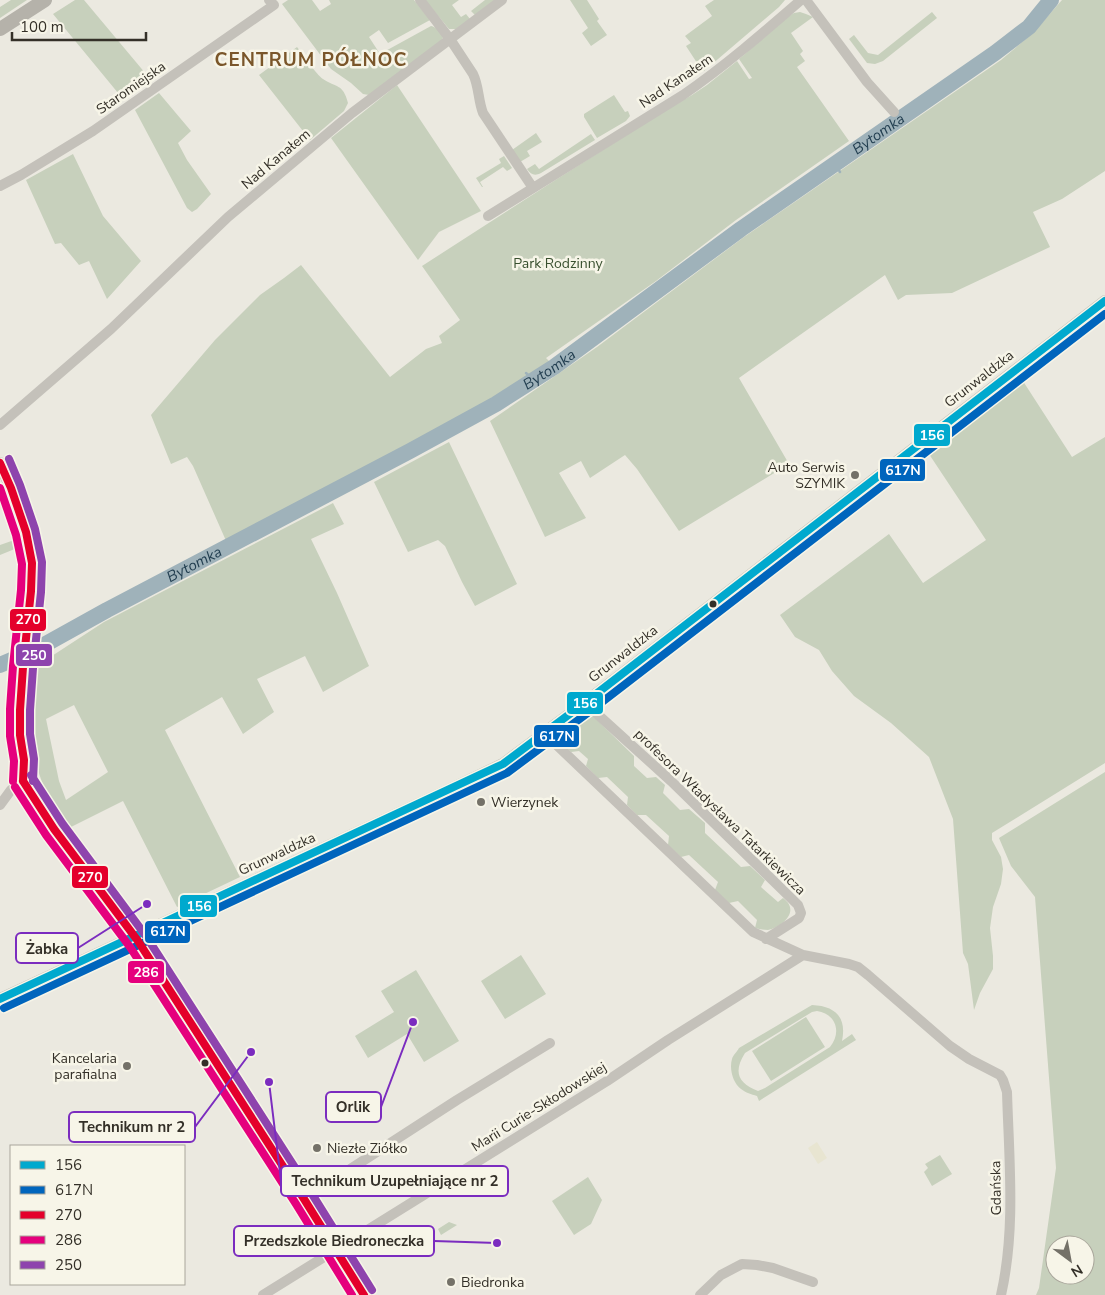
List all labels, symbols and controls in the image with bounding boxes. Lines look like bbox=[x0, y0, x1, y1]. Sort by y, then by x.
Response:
scale bar bbox=[12, 10, 146, 42]
text: 100 m bbox=[20, 17, 64, 37]
district label: CENTRUM PÓŁNOC bbox=[215, 47, 407, 73]
street label: Nad Kanałem bbox=[636, 49, 716, 113]
street label: Staromiejska bbox=[93, 57, 169, 119]
water label: Bytomka bbox=[848, 109, 909, 159]
street label: Nad Kanałem bbox=[237, 125, 315, 193]
park label: Park Rodzinny bbox=[513, 254, 604, 273]
water label: Bytomka bbox=[519, 344, 580, 394]
street label: Grunwaldzka bbox=[940, 346, 1018, 412]
line badge: 156 bbox=[913, 423, 951, 447]
text: 156 bbox=[919, 426, 945, 445]
place label: Auto Serwis SZYMIK bbox=[767, 458, 845, 493]
line badge: 617N bbox=[879, 458, 926, 482]
text: 617N bbox=[885, 461, 921, 480]
marker: Auto Serwis SZYMIK bbox=[849, 469, 861, 481]
water label: Bytomka bbox=[163, 541, 225, 587]
unlabelled marker bbox=[708, 599, 718, 609]
line badge: 270 bbox=[9, 608, 47, 632]
text: 270 bbox=[15, 610, 41, 629]
street label: Grunwaldzka bbox=[584, 621, 662, 687]
line badge: 250 bbox=[15, 643, 53, 667]
text: 250 bbox=[21, 646, 47, 665]
line badge: 156 bbox=[566, 691, 604, 715]
text: 156 bbox=[572, 694, 598, 713]
line badge: 617N bbox=[533, 724, 580, 748]
street label: profesora Władysława Tatarkiewicza bbox=[630, 725, 810, 899]
text: 617N bbox=[539, 727, 575, 746]
place label: Wierzynek bbox=[491, 793, 559, 812]
marker: Wierzynek bbox=[475, 796, 487, 808]
street label: Grunwaldzka bbox=[235, 828, 319, 880]
line badge: 270 bbox=[71, 865, 109, 889]
text: 270 bbox=[77, 868, 103, 887]
line badge: 156 bbox=[179, 894, 218, 918]
text: 156 bbox=[186, 897, 212, 916]
line badge: 617N bbox=[144, 920, 191, 944]
text: 617N bbox=[150, 922, 186, 941]
callout: Żabka bbox=[16, 933, 78, 963]
text: Żabka bbox=[26, 939, 68, 959]
line badge: 286 bbox=[127, 960, 165, 984]
text: 286 bbox=[133, 963, 159, 982]
place label: Kancelaria parafialna bbox=[52, 1049, 117, 1084]
unlabelled marker bbox=[200, 1058, 210, 1068]
street label: Marii Curie-Skłodowskiej bbox=[468, 1058, 610, 1156]
marker: Kancelaria parafialna bbox=[121, 1060, 133, 1072]
callout: Orlik bbox=[326, 1092, 381, 1122]
text: Orlik bbox=[336, 1097, 371, 1117]
callout: Technikum nr 2 bbox=[69, 1112, 195, 1142]
text: Technikum nr 2 bbox=[79, 1117, 185, 1137]
place label: Niezłe Ziółko bbox=[327, 1139, 408, 1158]
marker: Niezłe Ziółko bbox=[311, 1142, 323, 1154]
legend bbox=[10, 1145, 185, 1285]
text: 156 bbox=[55, 1155, 82, 1175]
street label: Gdańska bbox=[986, 1160, 1006, 1216]
callout: Technikum Uzupełniające nr 2 bbox=[281, 1166, 508, 1196]
text: Technikum Uzupełniające nr 2 bbox=[291, 1171, 499, 1191]
text: 617N bbox=[55, 1180, 93, 1200]
text: 270 bbox=[55, 1205, 82, 1225]
callout: Przedszkole Biedroneczka bbox=[234, 1226, 434, 1256]
text: 286 bbox=[55, 1230, 82, 1250]
text: Przedszkole Biedroneczka bbox=[244, 1231, 424, 1251]
north arrow bbox=[1045, 1235, 1095, 1285]
text: 250 bbox=[55, 1255, 82, 1275]
text: N bbox=[1067, 1260, 1086, 1281]
place label: Biedronka bbox=[461, 1273, 524, 1292]
marker: Biedronka bbox=[445, 1276, 457, 1288]

